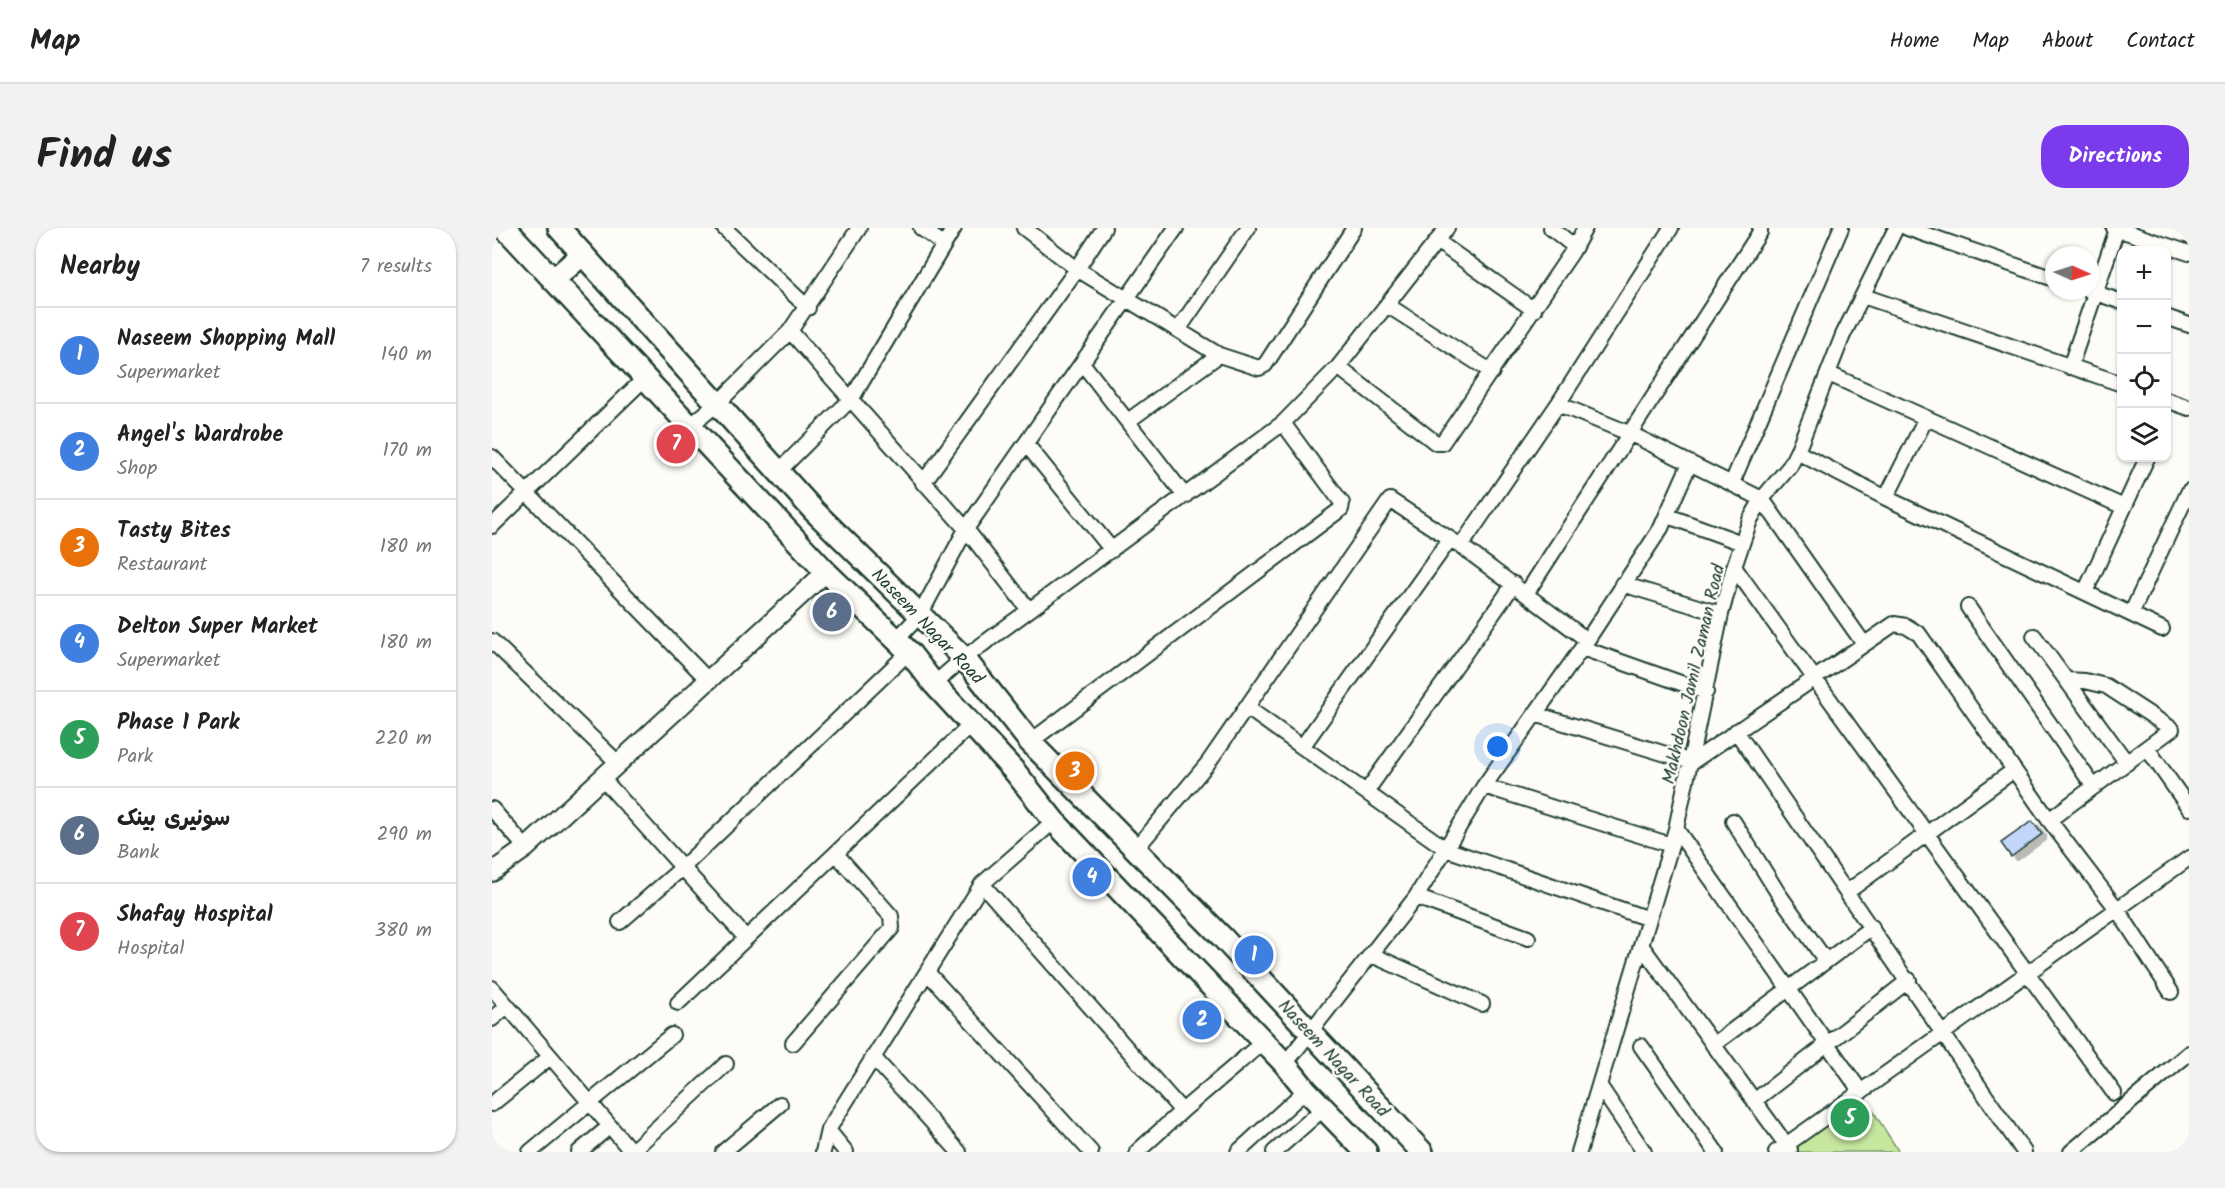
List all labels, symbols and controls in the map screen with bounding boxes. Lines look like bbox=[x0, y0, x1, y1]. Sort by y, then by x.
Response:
text: Map bbox=[30, 19, 81, 64]
text: Home bbox=[1890, 25, 1939, 58]
text: Map bbox=[1972, 25, 2009, 58]
text: About bbox=[2042, 25, 2093, 58]
text: Contact bbox=[2126, 25, 2195, 58]
text: Find us bbox=[36, 123, 172, 190]
button: Directions bbox=[2041, 125, 2189, 188]
text: Nearby bbox=[60, 246, 140, 288]
north arrow bbox=[2045, 246, 2099, 300]
map controls bbox=[2117, 246, 2171, 462]
button: + bbox=[2117, 246, 2171, 300]
text: 7 results bbox=[360, 251, 432, 283]
button: − bbox=[2117, 300, 2171, 354]
text: Naseem Shopping Mall bbox=[117, 322, 335, 357]
text: 1 bbox=[76, 339, 83, 371]
text: 140 m bbox=[381, 339, 432, 371]
button: locate bbox=[2117, 354, 2171, 408]
text: Supermarket bbox=[117, 357, 220, 389]
button: layers bbox=[2117, 408, 2171, 462]
text: Angel's Wardrobe bbox=[117, 418, 283, 453]
pin: 7 bbox=[656, 422, 696, 466]
text: 2 bbox=[74, 435, 85, 467]
text: 170 m bbox=[383, 435, 432, 467]
text: Shop bbox=[117, 453, 157, 485]
text: Tasty Bites bbox=[117, 514, 231, 549]
text: 3 bbox=[74, 531, 85, 563]
text: 180 m bbox=[380, 531, 432, 563]
text: Restaurant bbox=[117, 549, 207, 581]
street label: Makhdoon Jamil Zaman Road bbox=[1655, 560, 1734, 787]
street label: Naseem Nagar Road bbox=[863, 562, 991, 693]
pin: 6 bbox=[812, 590, 852, 634]
text: Delton Super Market bbox=[117, 610, 318, 645]
text: 4 bbox=[74, 627, 85, 659]
text: 180 m bbox=[380, 627, 432, 659]
text: Supermarket bbox=[117, 645, 220, 677]
text: Phase 1 Park bbox=[117, 706, 239, 741]
text: 5 bbox=[74, 723, 85, 755]
text: 220 m bbox=[375, 723, 432, 755]
your location bbox=[1483, 732, 1512, 761]
text: Park bbox=[117, 741, 153, 773]
pin: 3 bbox=[1056, 748, 1094, 794]
text: سونیری بینک bbox=[117, 802, 230, 837]
text: 6 bbox=[74, 819, 85, 851]
text: 290 m bbox=[377, 819, 432, 851]
text: Bank bbox=[117, 837, 159, 869]
pin: 4 bbox=[1072, 854, 1112, 900]
text: Shafay Hospital bbox=[117, 898, 273, 933]
text: 7 bbox=[75, 915, 84, 947]
text: 380 m bbox=[375, 915, 432, 947]
pin: 1 bbox=[1234, 932, 1274, 978]
text: Hospital bbox=[117, 933, 184, 965]
street label: Naseem Nagar Road bbox=[1270, 993, 1396, 1126]
pin: 2 bbox=[1182, 998, 1222, 1042]
pin: 5 bbox=[1830, 1096, 1870, 1140]

